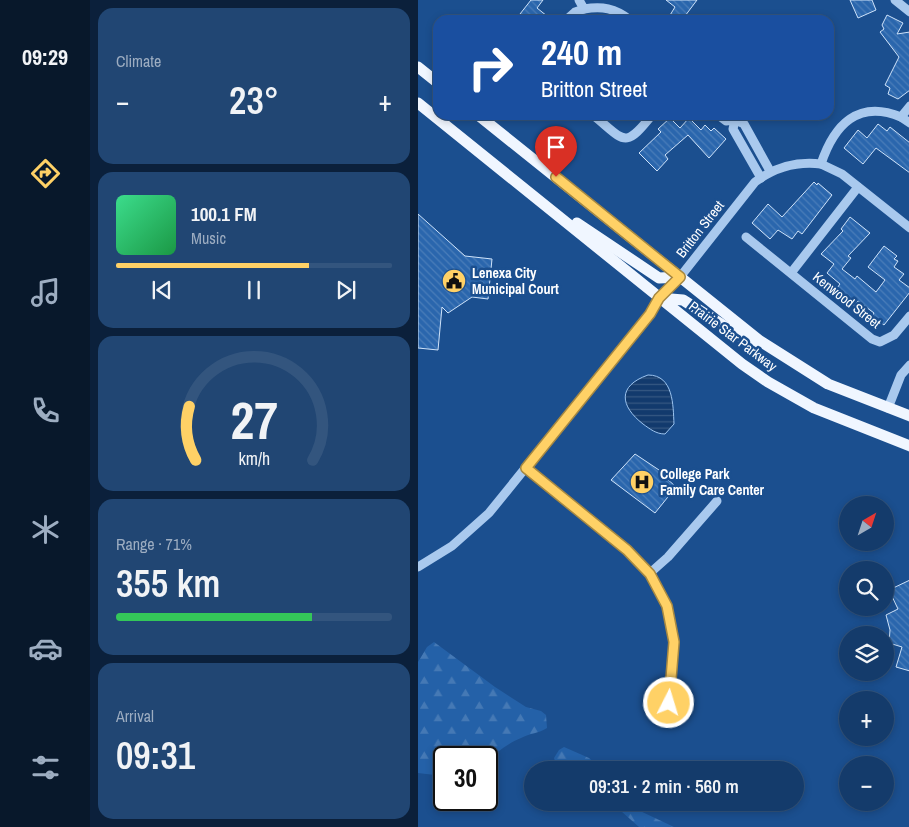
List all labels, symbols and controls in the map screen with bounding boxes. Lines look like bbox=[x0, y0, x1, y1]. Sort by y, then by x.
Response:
text: 240 m bbox=[541, 29, 622, 76]
icon: right bbox=[458, 35, 523, 100]
text: 09:29 bbox=[22, 42, 68, 72]
text: Climate bbox=[116, 50, 161, 72]
text: Britton Street bbox=[541, 74, 647, 104]
text: 23° bbox=[229, 75, 279, 126]
text: − bbox=[116, 82, 129, 120]
text: + bbox=[379, 82, 392, 120]
pin bbox=[535, 126, 577, 177]
icon: arrive bbox=[542, 133, 570, 161]
icon: directions bbox=[28, 156, 63, 191]
street label: Britton Street bbox=[672, 197, 728, 261]
text: 100.1 FM bbox=[191, 201, 257, 227]
text: Music bbox=[191, 227, 226, 249]
place label: Lenexa City Municipal Court bbox=[472, 264, 559, 298]
public building icon: Lenexa City Municipal Court bbox=[441, 268, 467, 294]
street label: Kenwood Street bbox=[809, 268, 885, 332]
icon: music bbox=[28, 275, 63, 310]
icon: previous bbox=[148, 276, 176, 304]
icon: pause bbox=[240, 276, 268, 304]
icon: next bbox=[332, 276, 360, 304]
street label: Prairie Star Parkway bbox=[685, 297, 781, 375]
text: 27 bbox=[230, 385, 278, 455]
icon: phone bbox=[28, 393, 63, 428]
text: km/h bbox=[238, 447, 270, 471]
place label: College Park Family Care Center bbox=[660, 465, 765, 499]
hospital icon: College Park Family Care Center bbox=[629, 469, 655, 495]
north arrow bbox=[839, 496, 894, 551]
map controls bbox=[839, 496, 894, 811]
icon: climate bbox=[28, 512, 63, 547]
text: Range · 71% bbox=[116, 533, 192, 555]
text: 355 km bbox=[116, 558, 220, 609]
button: search bbox=[839, 561, 894, 616]
button: layers bbox=[839, 626, 894, 681]
icon: car bbox=[28, 631, 63, 666]
position arrow bbox=[642, 676, 694, 728]
button: + bbox=[839, 691, 894, 746]
text: Arrival bbox=[116, 705, 154, 727]
text: 09:31 bbox=[116, 730, 195, 781]
speed limit sign: 30 bbox=[433, 746, 498, 811]
icon: filters bbox=[28, 750, 63, 785]
button: − bbox=[839, 756, 894, 811]
text: 09:31 · 2 min · 560 m bbox=[589, 773, 739, 799]

